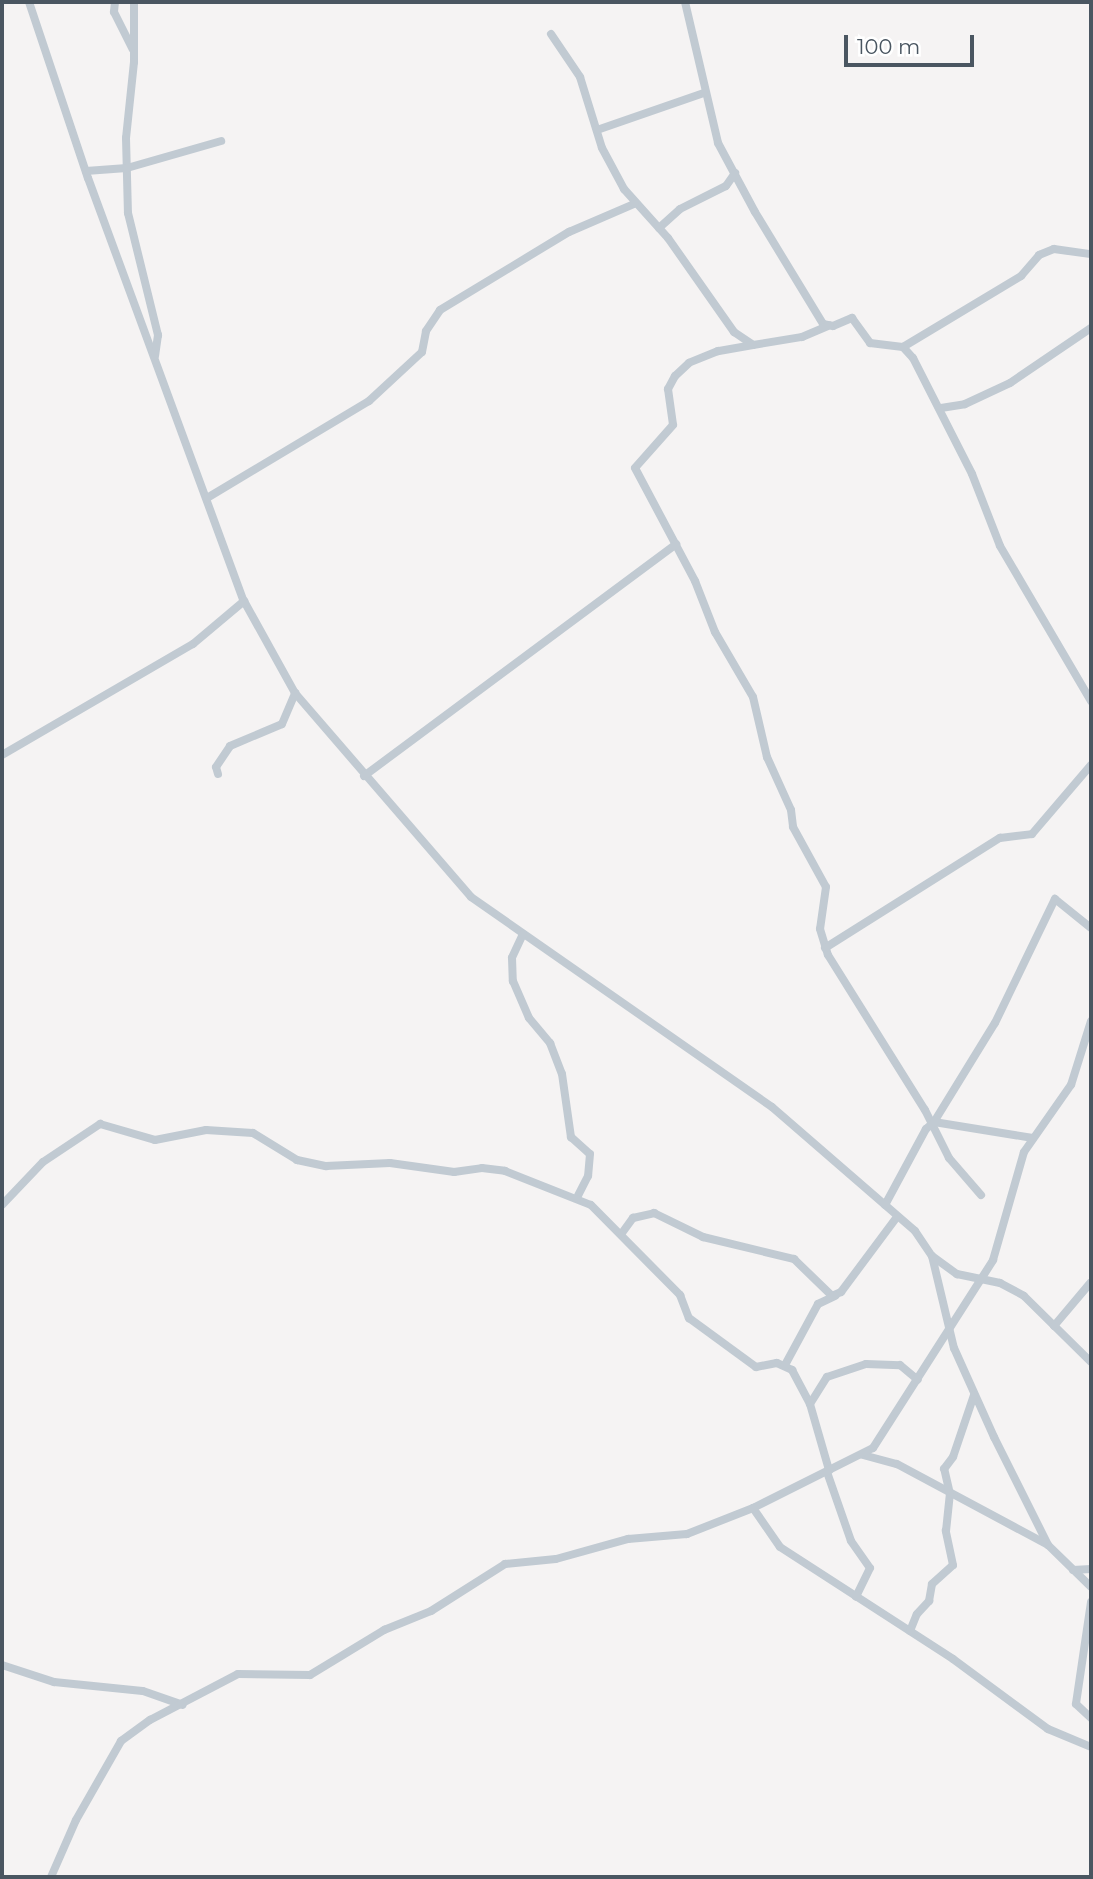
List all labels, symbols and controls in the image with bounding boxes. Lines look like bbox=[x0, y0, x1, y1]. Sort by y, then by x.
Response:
scale bar bbox=[848, 21, 978, 65]
text: 100 m bbox=[857, 34, 920, 59]

